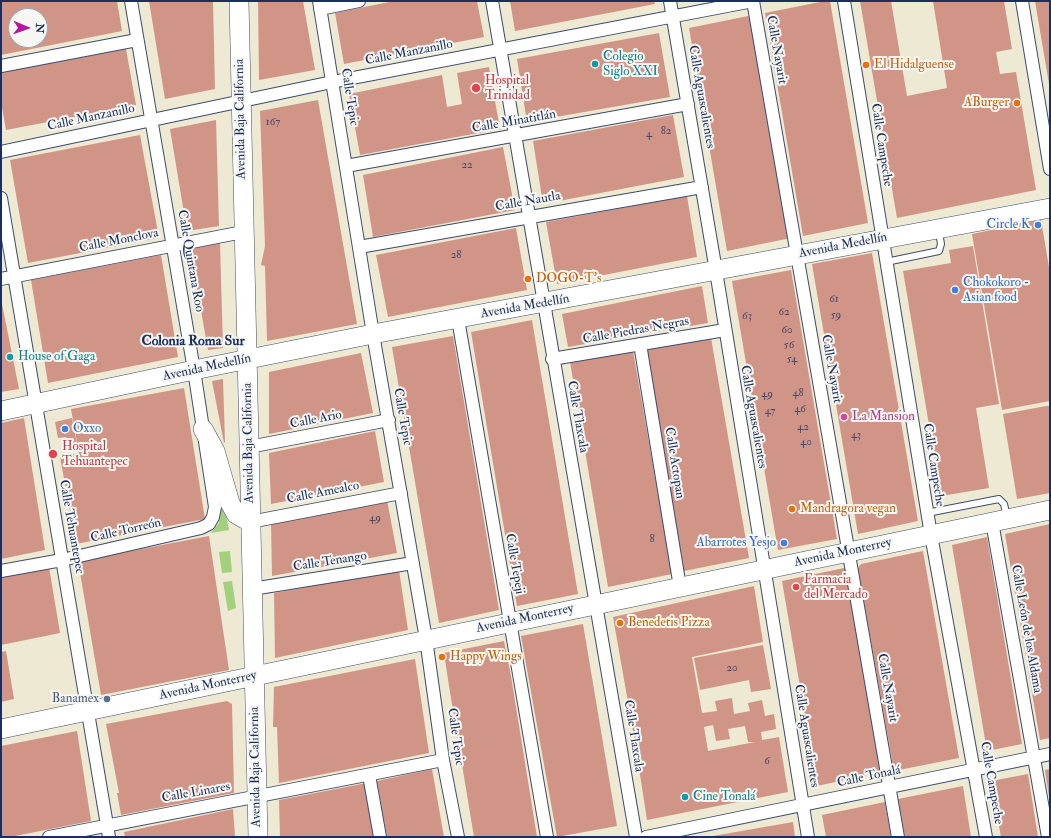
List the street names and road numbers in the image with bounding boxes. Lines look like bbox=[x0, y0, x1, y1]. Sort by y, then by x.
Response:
street label: Calle Nayarit bbox=[762, 14, 790, 86]
street label: Calle Manzanillo bbox=[364, 37, 454, 69]
street label: Calle Aguascalientes bbox=[684, 44, 718, 150]
street label: Avenida Baja California bbox=[232, 59, 250, 179]
street label: Calle Tepic bbox=[337, 67, 361, 127]
street label: Calle Manzanillo bbox=[46, 101, 136, 135]
street label: Calle Campeche bbox=[867, 102, 895, 188]
street label: Calle Minatitlán bbox=[471, 107, 557, 137]
street label: Calle Nautla bbox=[494, 189, 562, 215]
street label: Calle Quintana Roo bbox=[173, 209, 207, 313]
street label: Calle Monclova bbox=[78, 226, 160, 256]
street label: Avenida Medellín bbox=[797, 230, 889, 262]
street label: Avenida Medellín bbox=[479, 292, 571, 322]
street label: Calle Piedras Negras bbox=[582, 314, 690, 348]
street label: Calle Nayarit bbox=[817, 333, 845, 405]
street label: Avenida Medellín bbox=[161, 351, 253, 385]
street label: Calle Aguascalientes bbox=[736, 364, 770, 470]
street label: Calle Tlaxcala bbox=[563, 380, 591, 454]
street label: Avenida Baja California bbox=[240, 383, 258, 503]
street label: Calle Tepic bbox=[389, 387, 415, 447]
street label: Calle Ario bbox=[289, 407, 343, 433]
street label: Calle Campeche bbox=[919, 422, 947, 508]
street label: Calle Actopan bbox=[661, 426, 687, 500]
street label: Calle Amealco bbox=[285, 478, 361, 508]
street label: Calle Tehuantepec bbox=[55, 479, 87, 575]
street label: Calle Torreón bbox=[89, 515, 163, 547]
street label: Calle Tepeji bbox=[501, 532, 527, 596]
street label: Avenida Monterrey bbox=[793, 535, 893, 571]
street label: Calle Tenango bbox=[292, 548, 368, 576]
street label: Calle León de los Aldama bbox=[1007, 564, 1045, 694]
street label: Avenida Monterrey bbox=[475, 601, 575, 637]
street label: Calle Nayarit bbox=[873, 652, 901, 724]
street label: Avenida Monterrey bbox=[158, 668, 258, 704]
street label: Calle Aguascalientes bbox=[790, 683, 822, 789]
street label: Calle Tlaxcala bbox=[620, 699, 646, 773]
street label: Avenida Baja California bbox=[247, 707, 265, 827]
street label: Calle Tepic bbox=[443, 707, 467, 767]
street label: Calle Campeche bbox=[976, 740, 1006, 826]
street label: Calle Tonalá bbox=[836, 763, 902, 791]
street label: Calle Linares bbox=[161, 779, 231, 807]

